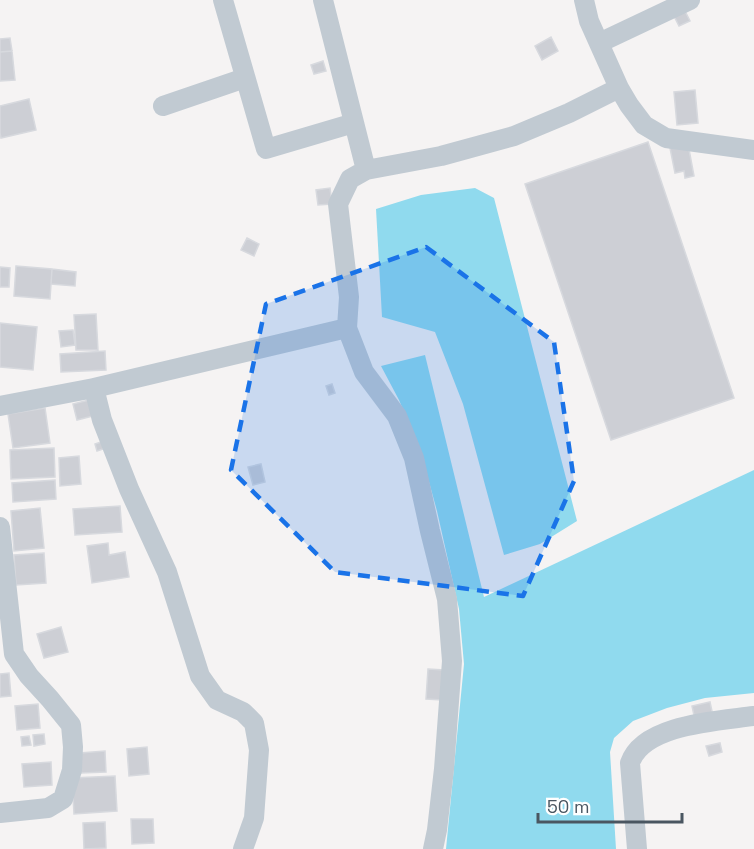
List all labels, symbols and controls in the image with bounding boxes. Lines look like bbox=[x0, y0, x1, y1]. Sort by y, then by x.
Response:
scale bar bbox=[538, 786, 682, 824]
text: 50 m bbox=[547, 795, 589, 818]

